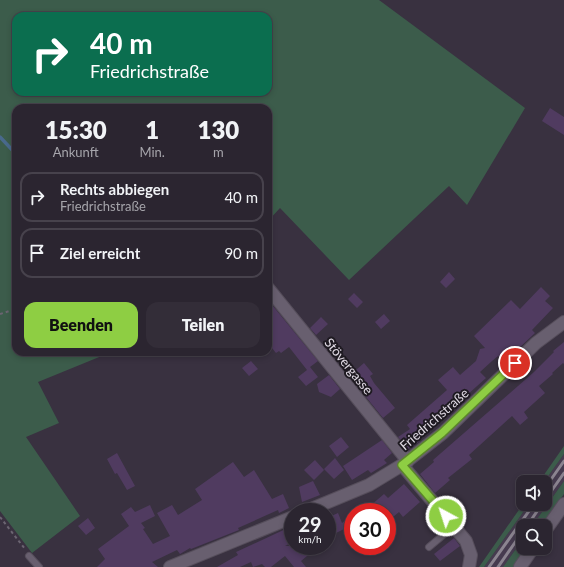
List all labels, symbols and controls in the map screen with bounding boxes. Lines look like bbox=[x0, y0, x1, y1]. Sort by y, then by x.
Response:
text: 40 m bbox=[90, 26, 153, 60]
icon: right bbox=[24, 28, 76, 80]
text: Friedrichstraße bbox=[90, 60, 209, 82]
text: 15:30 bbox=[45, 115, 107, 144]
text: 1 bbox=[145, 115, 159, 144]
text: 130 bbox=[198, 115, 239, 144]
text: Ankunft bbox=[53, 144, 99, 160]
text: Min. bbox=[139, 144, 165, 160]
text: m bbox=[213, 144, 224, 160]
text: Rechts abbiegen bbox=[60, 180, 169, 198]
icon: right bbox=[26, 186, 48, 208]
text: 40 m bbox=[224, 188, 258, 206]
text: Friedrichstraße bbox=[60, 198, 146, 214]
icon: arrive bbox=[26, 242, 48, 264]
text: Ziel erreicht bbox=[60, 244, 140, 262]
text: 90 m bbox=[224, 244, 258, 262]
button: Beenden bbox=[24, 302, 138, 348]
button: Teilen bbox=[146, 302, 260, 348]
street label: Stövergasse bbox=[321, 335, 377, 398]
pin bbox=[498, 346, 532, 380]
icon: arrive bbox=[504, 352, 526, 374]
street label: Friedrichstraße bbox=[396, 385, 472, 453]
map controls bbox=[516, 475, 552, 555]
button: sound bbox=[516, 475, 552, 511]
position arrow bbox=[425, 495, 467, 537]
speed limit sign: 30 bbox=[344, 503, 396, 555]
text: 29 bbox=[298, 512, 322, 536]
button: search bbox=[516, 519, 552, 555]
text: km/h bbox=[298, 533, 322, 545]

